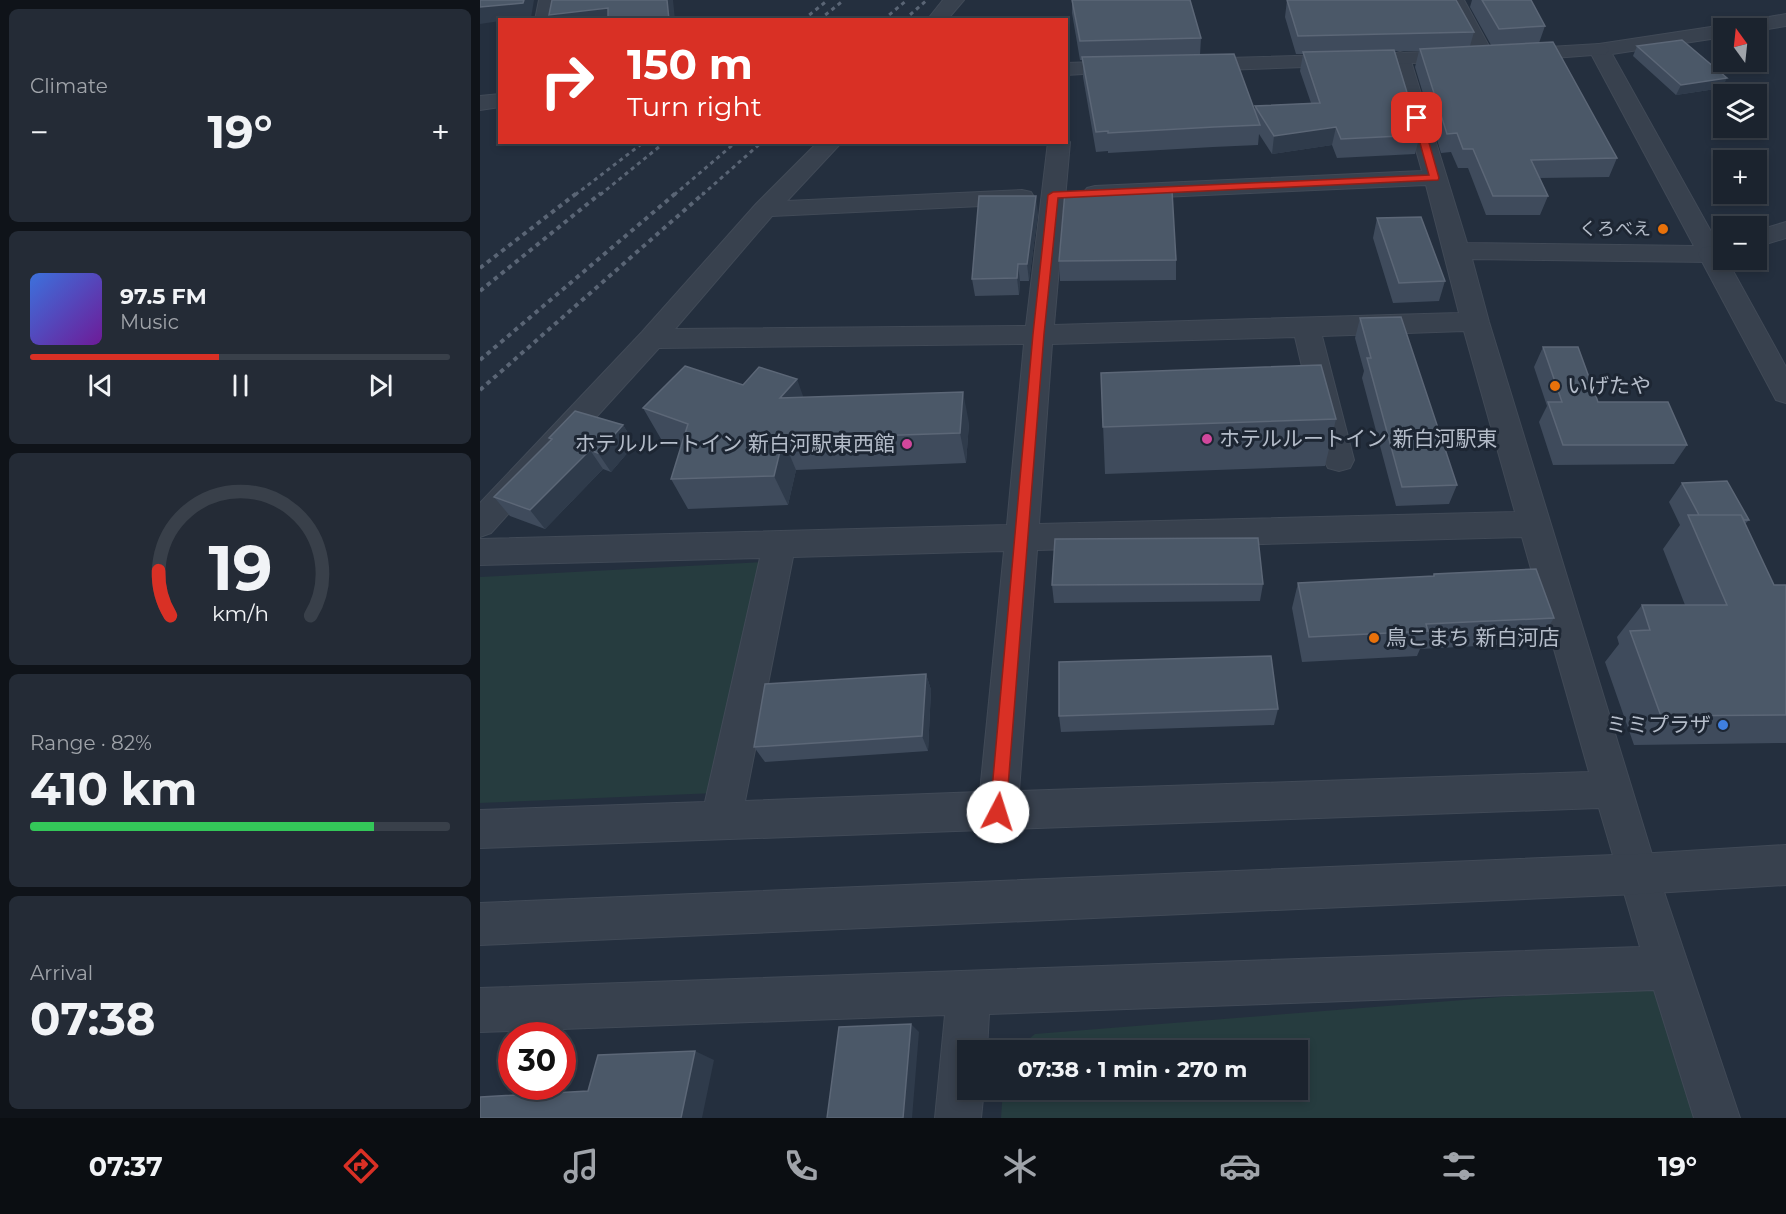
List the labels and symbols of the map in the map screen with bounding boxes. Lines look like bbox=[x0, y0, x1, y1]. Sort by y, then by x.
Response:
north arrow bbox=[1713, 18, 1767, 72]
pin bbox=[1391, 92, 1442, 143]
place label: くろべえ bbox=[1579, 218, 1651, 240]
marker: くろべえ bbox=[1656, 222, 1670, 236]
place label: いげたや bbox=[1567, 373, 1651, 398]
marker: いげたや bbox=[1548, 379, 1562, 393]
place label: ホテルルートイン 新白河駅東 bbox=[1219, 426, 1498, 451]
place label: ホテルルートイン 新白河駅東西館 bbox=[574, 431, 895, 456]
marker: ホテルルートイン 新白河駅東 bbox=[1200, 432, 1214, 446]
marker: ホテルルートイン 新白河駅東西館 bbox=[900, 437, 914, 451]
place label: 鳥こまち 新白河店 bbox=[1386, 625, 1560, 650]
marker: 鳥こまち 新白河店 bbox=[1367, 631, 1381, 645]
place label: ミミプラザ bbox=[1606, 712, 1711, 737]
marker: ミミプラザ bbox=[1716, 718, 1730, 732]
position arrow bbox=[966, 780, 1030, 844]
speed limit sign: 30 bbox=[498, 1022, 576, 1100]

